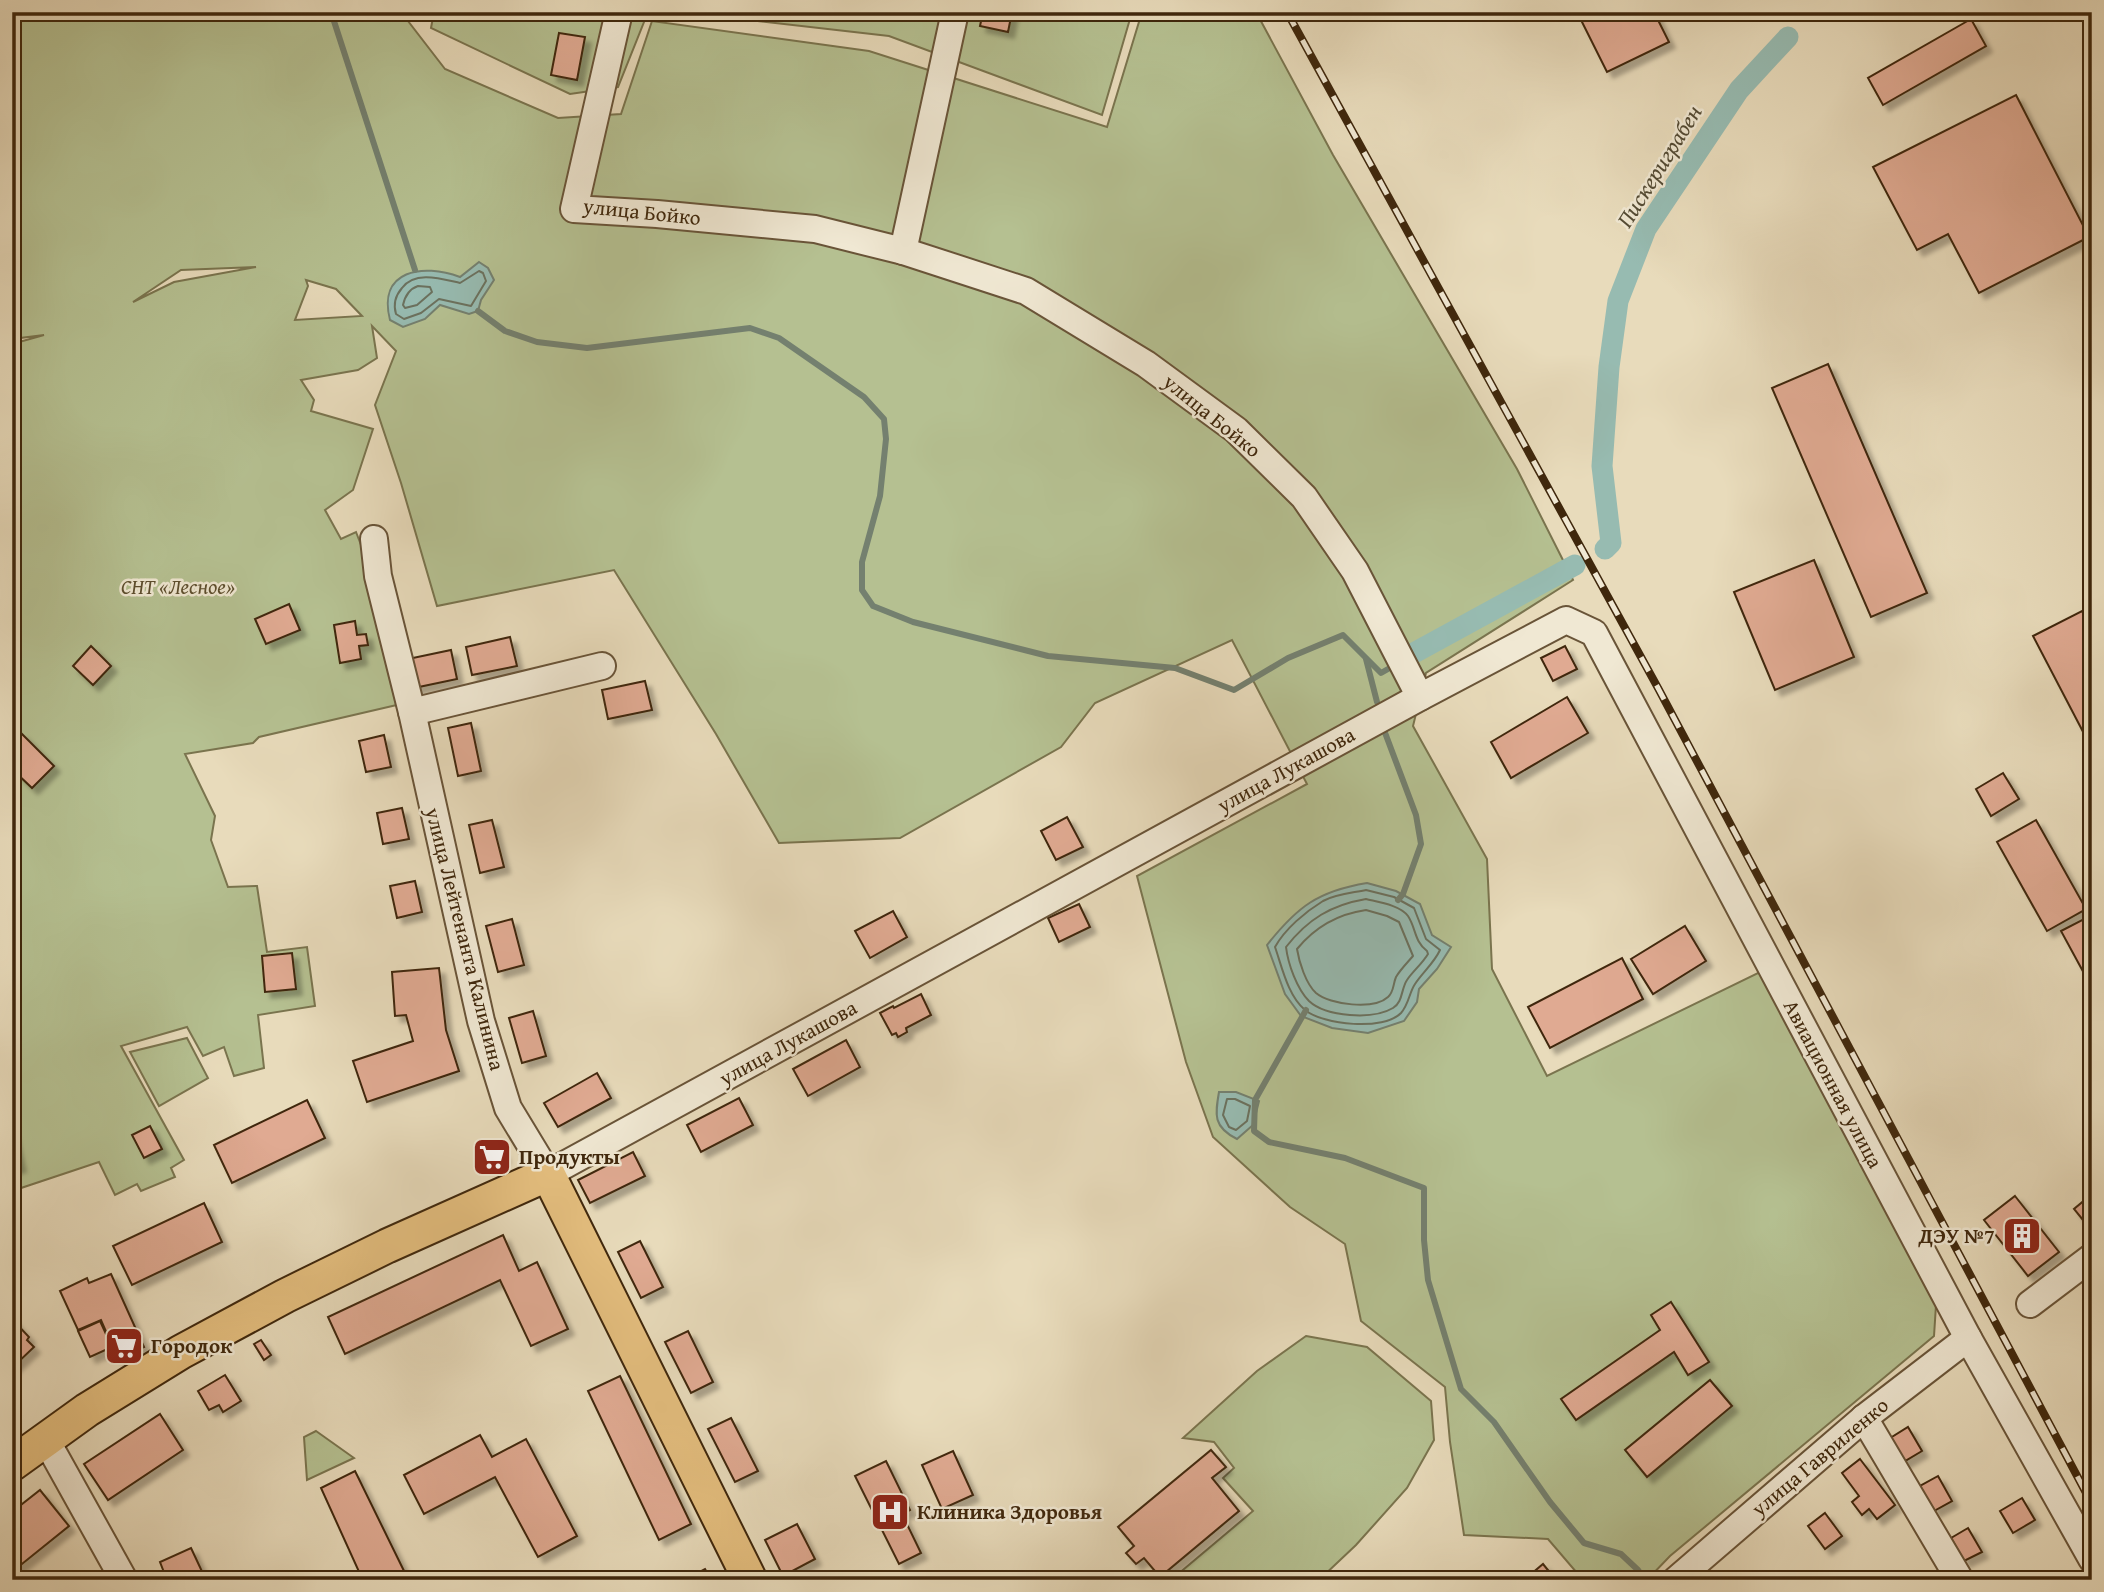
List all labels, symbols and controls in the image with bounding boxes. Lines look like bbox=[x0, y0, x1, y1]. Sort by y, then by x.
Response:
water label: Пискериграбен bbox=[1608, 98, 1709, 233]
street label: улица Бойко bbox=[581, 190, 702, 233]
street label: улица Бойко bbox=[1156, 366, 1268, 465]
park label: СНТ «Лесное» bbox=[121, 571, 235, 602]
street label: улица Лукашова bbox=[1210, 719, 1360, 821]
street label: улица Лейтенанта Калинина bbox=[418, 803, 513, 1074]
street label: улица Лукашова bbox=[712, 992, 862, 1094]
street label: Авиационная улица bbox=[1776, 994, 1891, 1174]
supermarket icon: Продукты bbox=[471, 1136, 513, 1178]
place label: Продукты bbox=[519, 1141, 620, 1172]
building icon: ДЭУ №7 bbox=[2001, 1215, 2043, 1257]
place label: ДЭУ №7 bbox=[1917, 1220, 1995, 1251]
supermarket icon: Городок bbox=[103, 1325, 145, 1367]
place label: Городок bbox=[151, 1330, 233, 1361]
street label: улица Гавриленко bbox=[1744, 1390, 1895, 1524]
hospital icon: Клиника Здоровья bbox=[869, 1491, 911, 1533]
place label: Клиника Здоровья bbox=[917, 1496, 1102, 1527]

